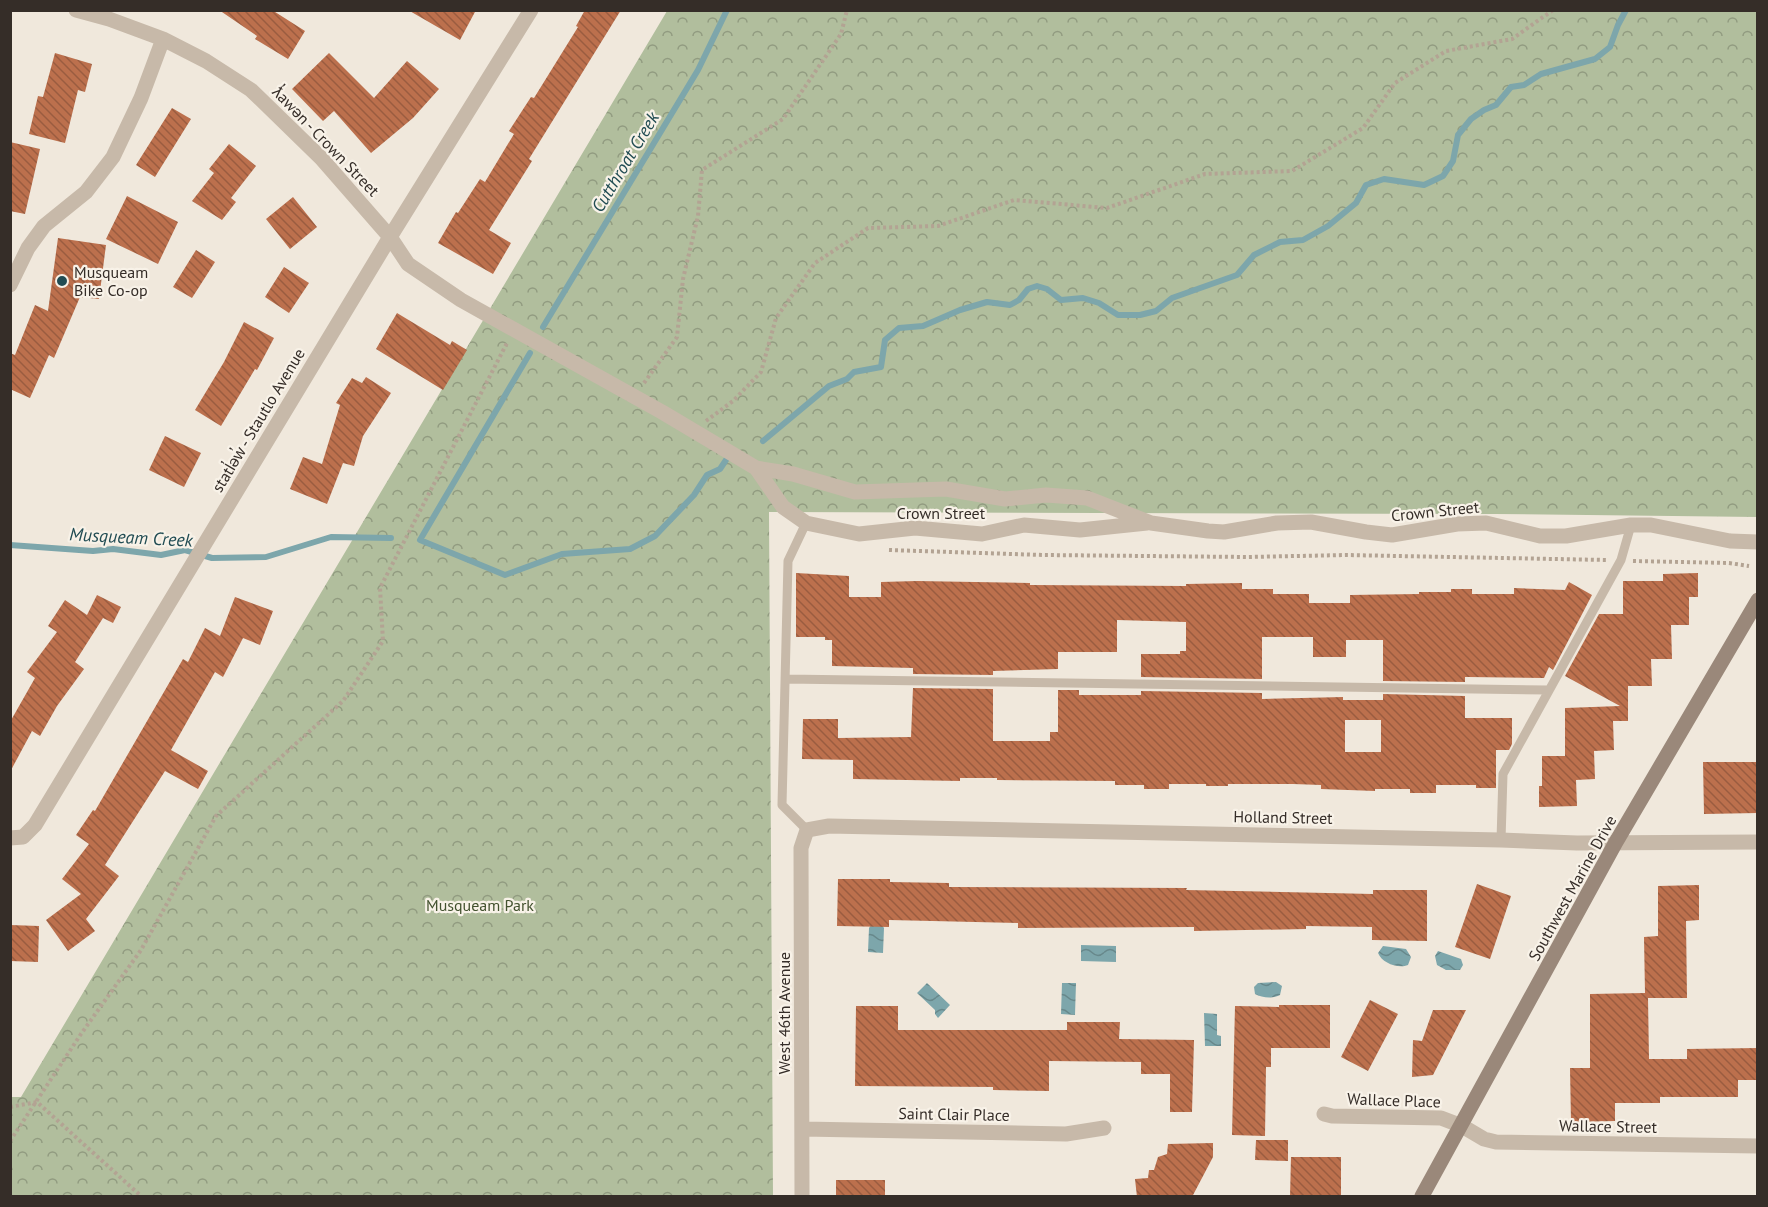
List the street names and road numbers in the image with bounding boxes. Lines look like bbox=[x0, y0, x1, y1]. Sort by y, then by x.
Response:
street label: ƛ̓awən - Crown Street bbox=[268, 81, 385, 201]
street label: statl̓əw̓ - Stautlo Avenue bbox=[207, 344, 309, 496]
street label: Crown Street bbox=[1390, 496, 1481, 526]
street label: Crown Street bbox=[897, 503, 986, 523]
street label: Holland Street bbox=[1233, 806, 1333, 828]
street label: Southwest Marine Drive bbox=[1524, 812, 1620, 964]
street label: West 46th Avenue bbox=[774, 952, 794, 1074]
street label: Wallace Place bbox=[1347, 1088, 1441, 1112]
street label: Saint Clair Place bbox=[898, 1103, 1010, 1125]
street label: Wallace Street bbox=[1559, 1115, 1658, 1137]

